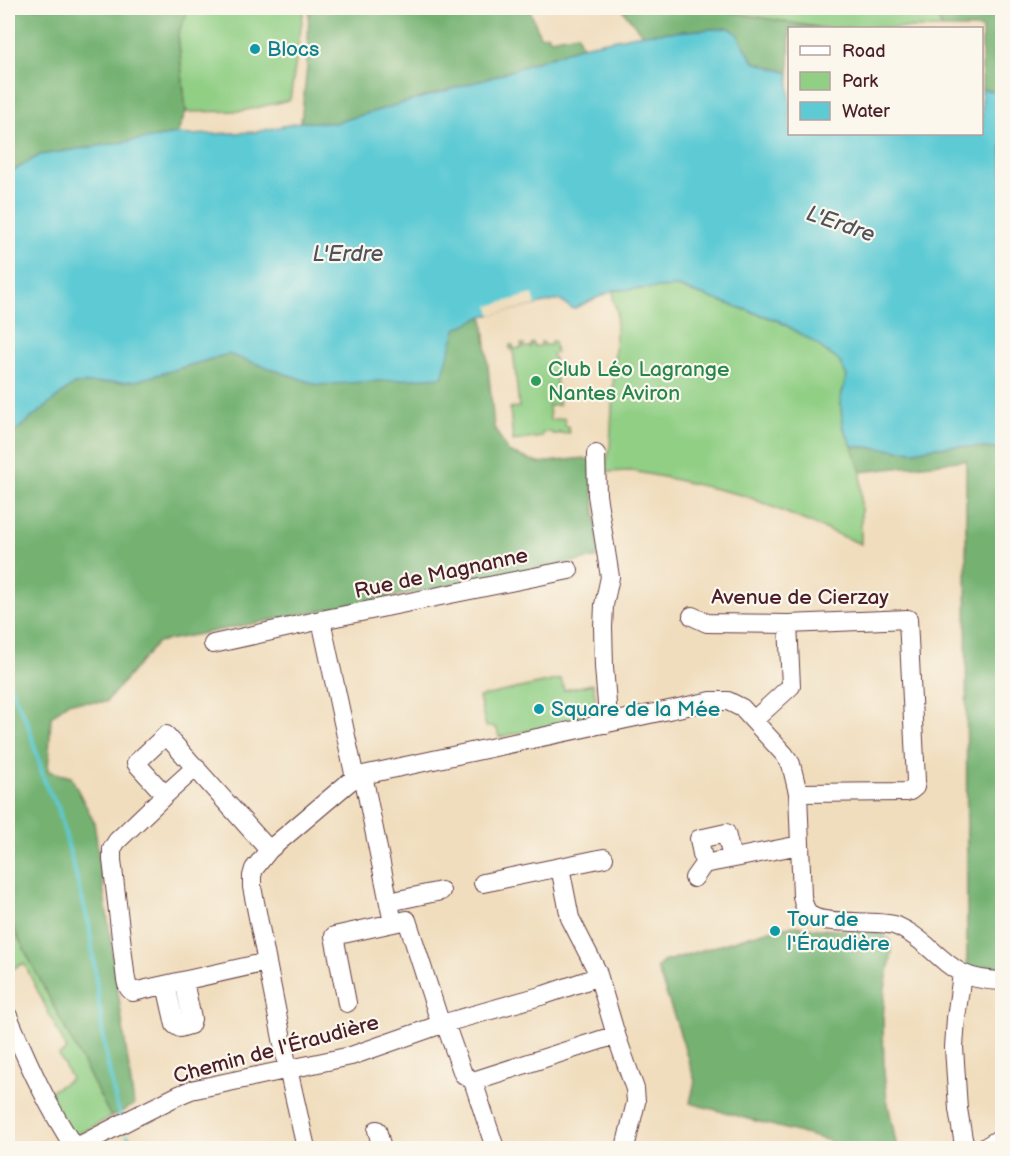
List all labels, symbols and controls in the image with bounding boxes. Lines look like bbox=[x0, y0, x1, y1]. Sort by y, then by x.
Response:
legend bbox=[788, 27, 983, 135]
place label: Blocs bbox=[267, 37, 319, 62]
text: Road bbox=[842, 41, 886, 62]
marker: Blocs bbox=[248, 42, 262, 56]
text: Park bbox=[842, 71, 878, 92]
text: Water bbox=[842, 101, 890, 122]
water label: L'Erdre bbox=[803, 200, 879, 249]
water label: L'Erdre bbox=[313, 241, 384, 268]
place label: Club Léo Lagrange Nantes Aviron bbox=[548, 357, 729, 406]
marker: Club Léo Lagrange Nantes Aviron bbox=[529, 374, 543, 388]
street label: Rue de Magnanne bbox=[352, 543, 530, 604]
street label: Avenue de Cierzay bbox=[711, 585, 889, 610]
place label: Square de la Mée bbox=[551, 697, 720, 722]
marker: Square de la Mée bbox=[532, 702, 546, 716]
place label: Tour de l'Éraudière bbox=[787, 907, 890, 956]
marker: Tour de l'Éraudière bbox=[768, 924, 782, 938]
street label: Chemin de l'Éraudière bbox=[171, 1010, 382, 1089]

